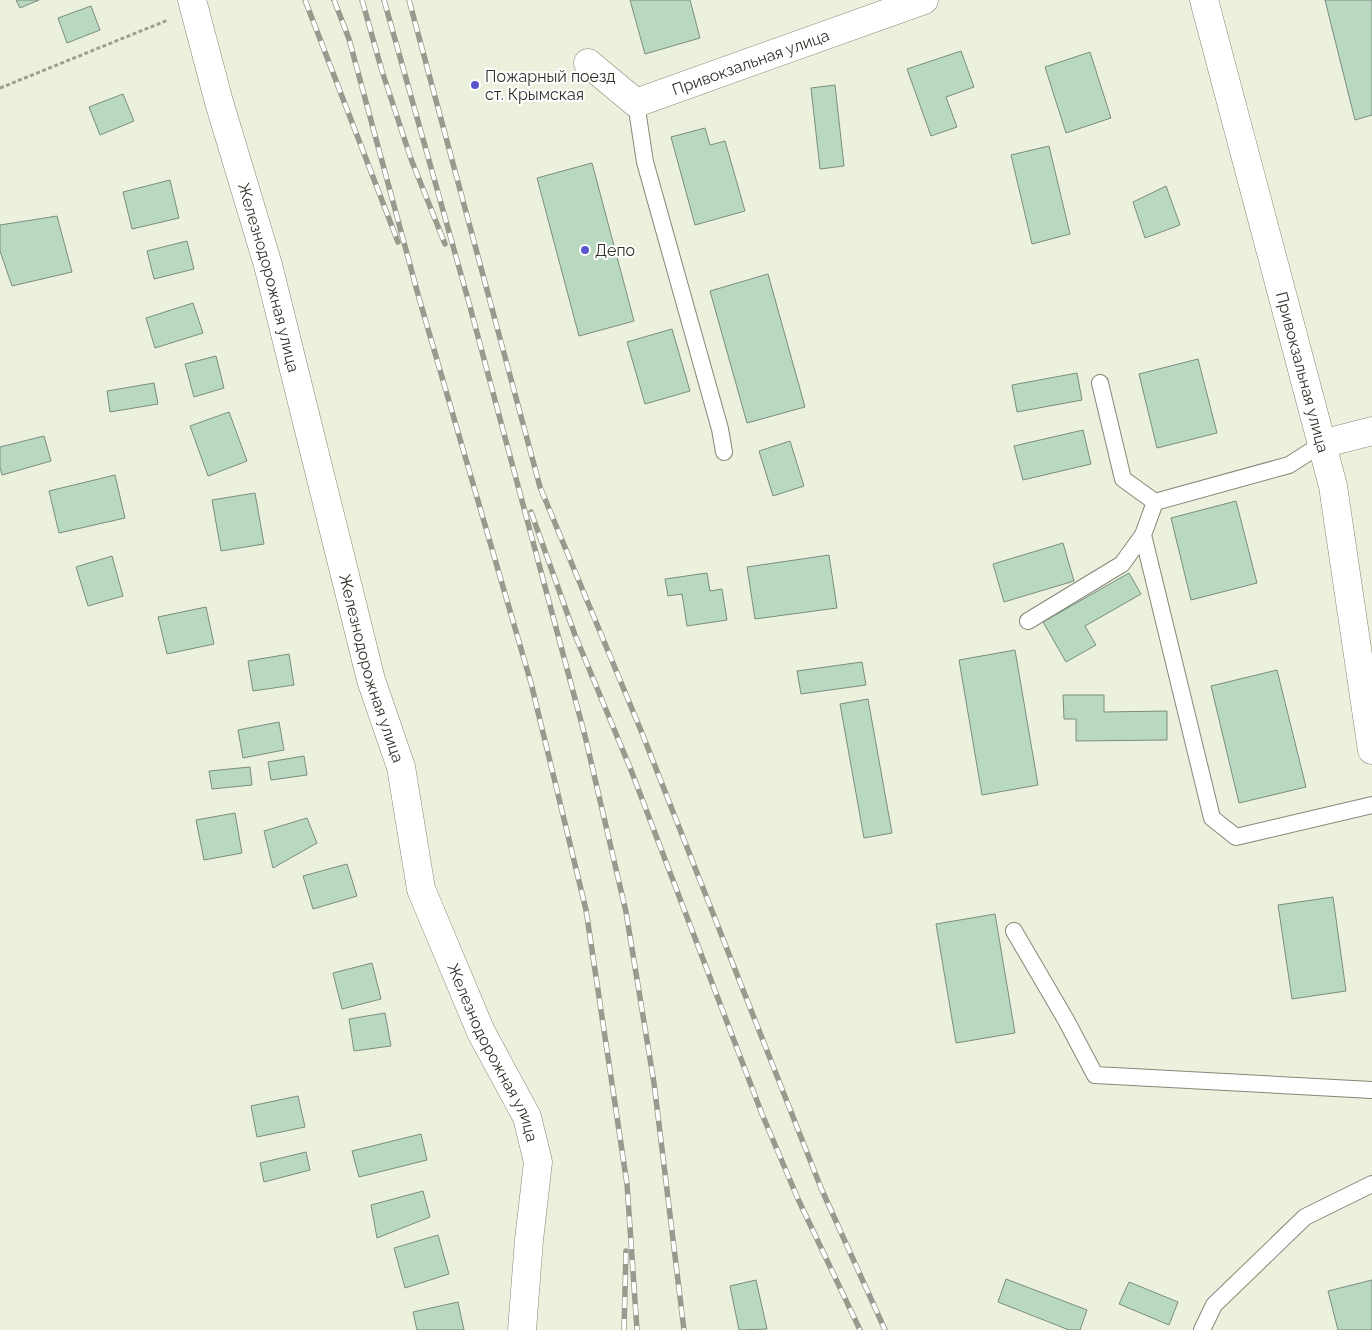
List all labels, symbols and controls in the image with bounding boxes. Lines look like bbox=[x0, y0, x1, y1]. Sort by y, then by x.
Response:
street label: Привокзальная улица bbox=[669, 25, 832, 99]
place label: Пожарный поезд ст. Крымская bbox=[485, 67, 616, 104]
marker: Пожарный поезд ст. Крымская bbox=[469, 79, 481, 91]
street label: Железнодорожная улица bbox=[234, 180, 304, 374]
place label: Депо bbox=[595, 241, 635, 260]
marker: Депо bbox=[579, 244, 591, 256]
street label: Привокзальная улица bbox=[1272, 290, 1333, 455]
street label: Железнодорожная улица bbox=[335, 572, 408, 765]
street label: Железнодорожная улица bbox=[444, 960, 542, 1144]

